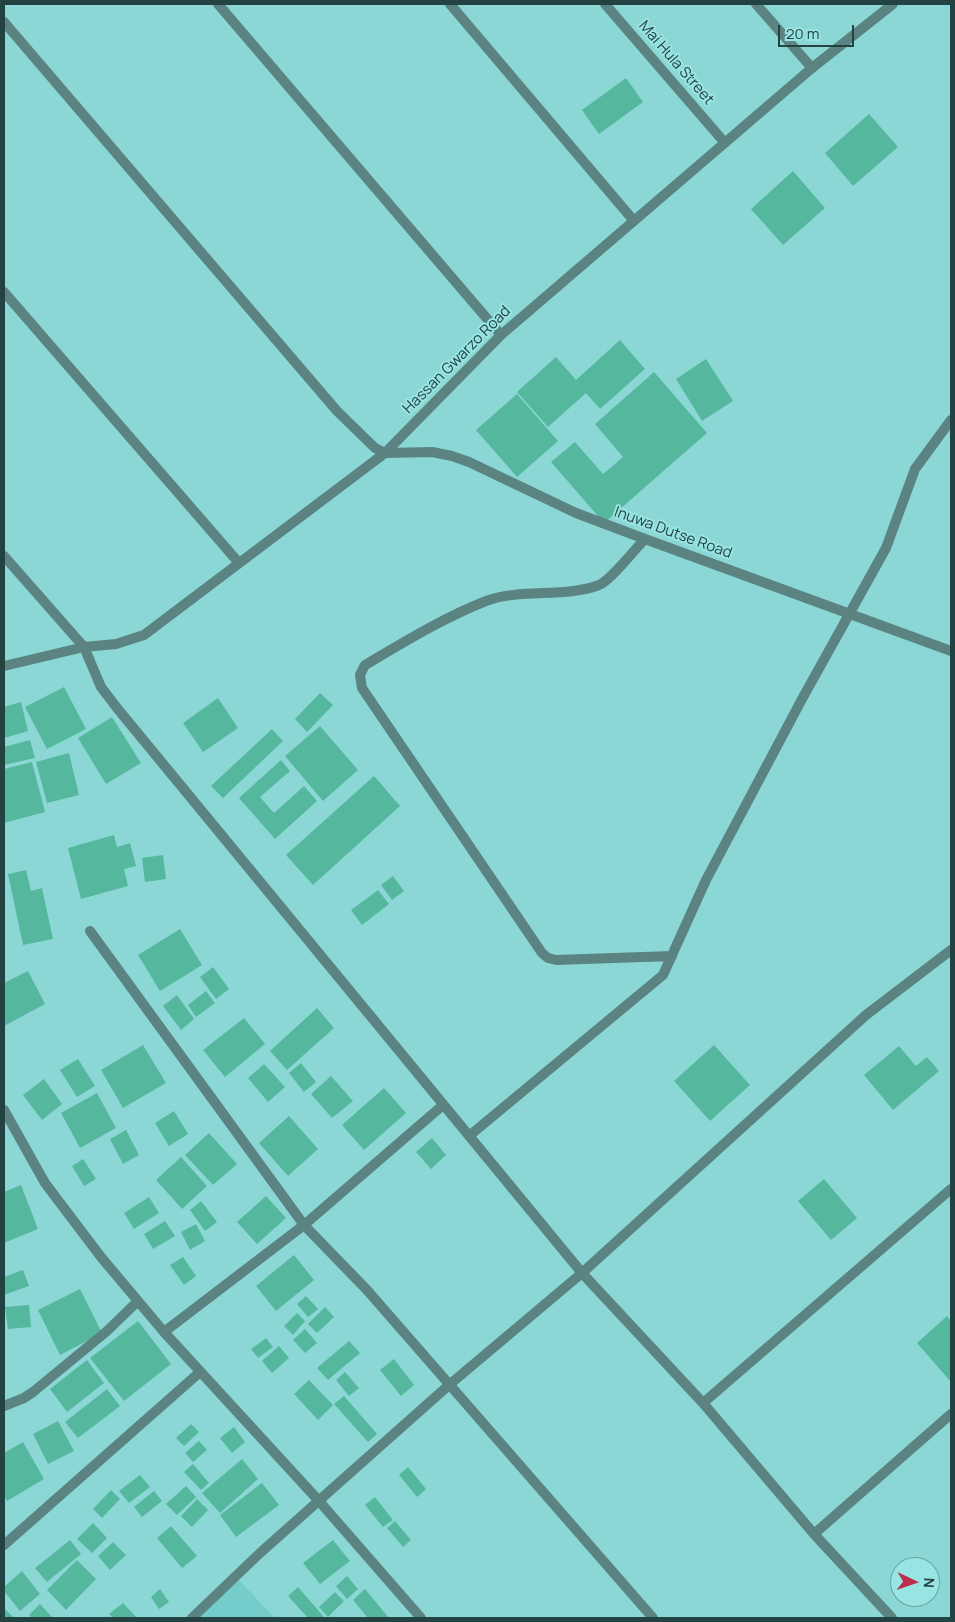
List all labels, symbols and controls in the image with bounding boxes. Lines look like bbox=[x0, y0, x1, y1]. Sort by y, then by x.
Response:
scale bar bbox=[780, 15, 856, 47]
street label: Mai Hula Street bbox=[635, 17, 717, 109]
text: 20 m bbox=[786, 23, 819, 44]
street label: Hassan Gwarzo Road bbox=[399, 302, 515, 418]
street label: Inuwa Dutse Road bbox=[612, 503, 734, 563]
north arrow bbox=[890, 1557, 940, 1607]
text: N bbox=[920, 1577, 939, 1588]

